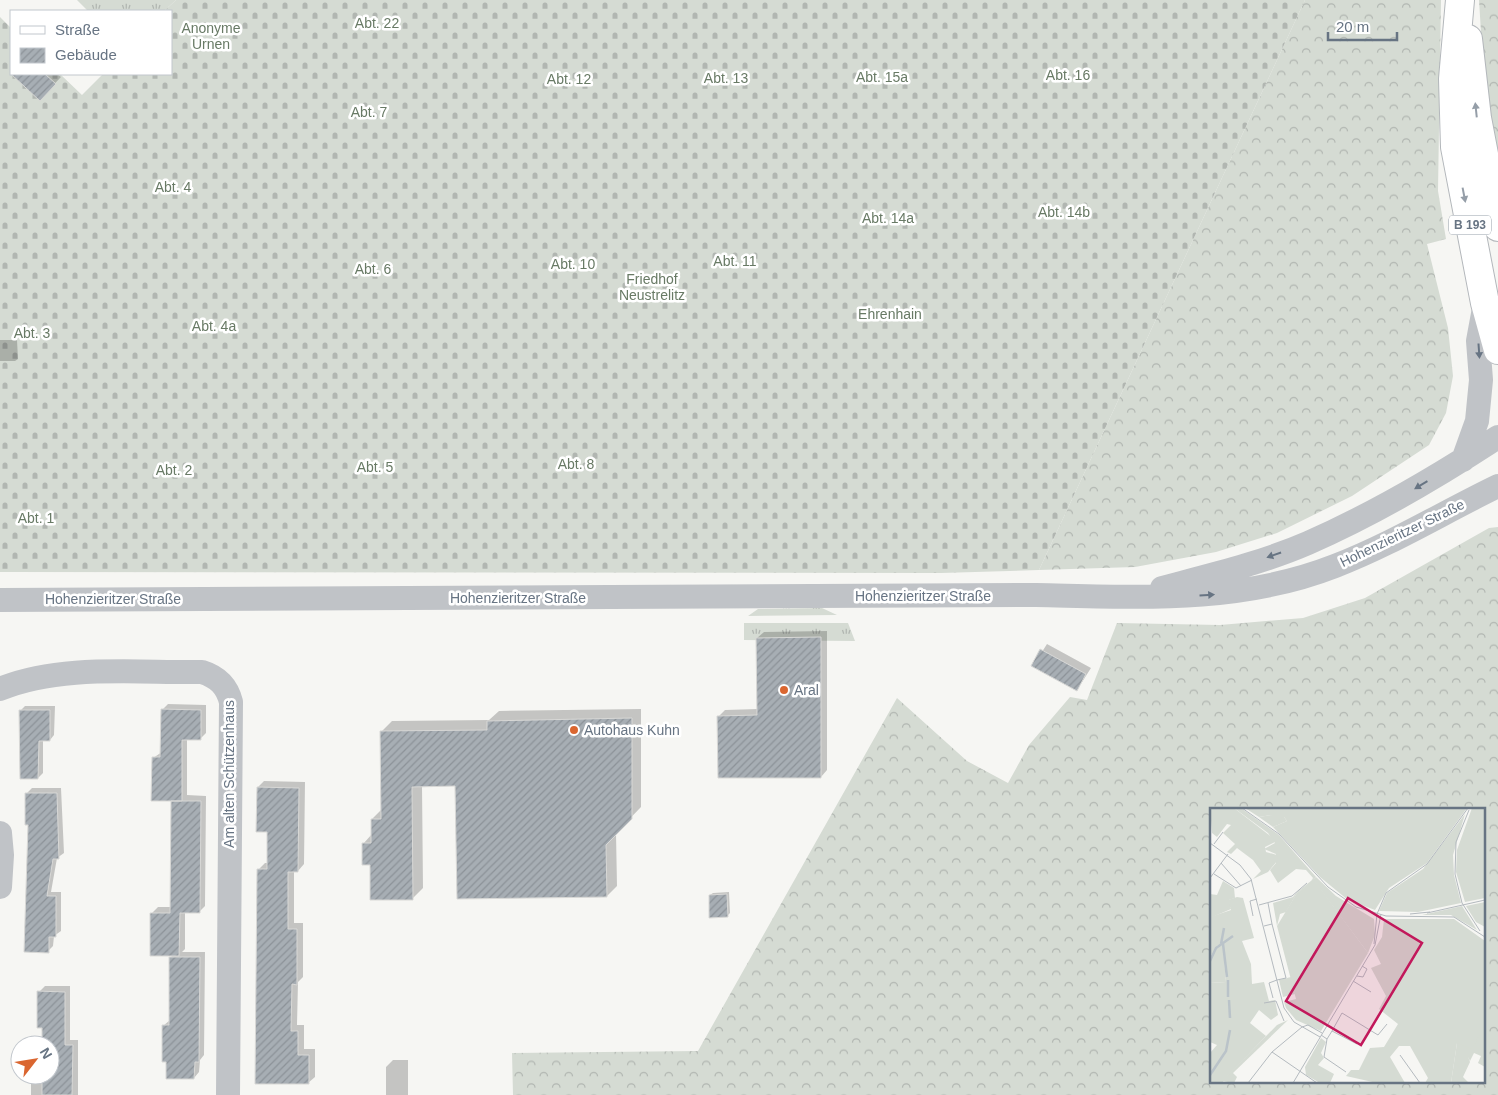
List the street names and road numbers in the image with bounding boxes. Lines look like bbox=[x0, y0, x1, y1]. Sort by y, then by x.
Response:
road number: B 193 bbox=[1449, 216, 1491, 234]
street label: Hohenzieritzer Straße bbox=[1337, 496, 1467, 570]
street label: Hohenzieritzer Straße bbox=[855, 588, 991, 604]
street label: Hohenzieritzer Straße bbox=[450, 590, 586, 606]
street label: Hohenzieritzer Straße bbox=[45, 591, 181, 607]
street label: Am alten Schützenhaus bbox=[221, 700, 237, 848]

